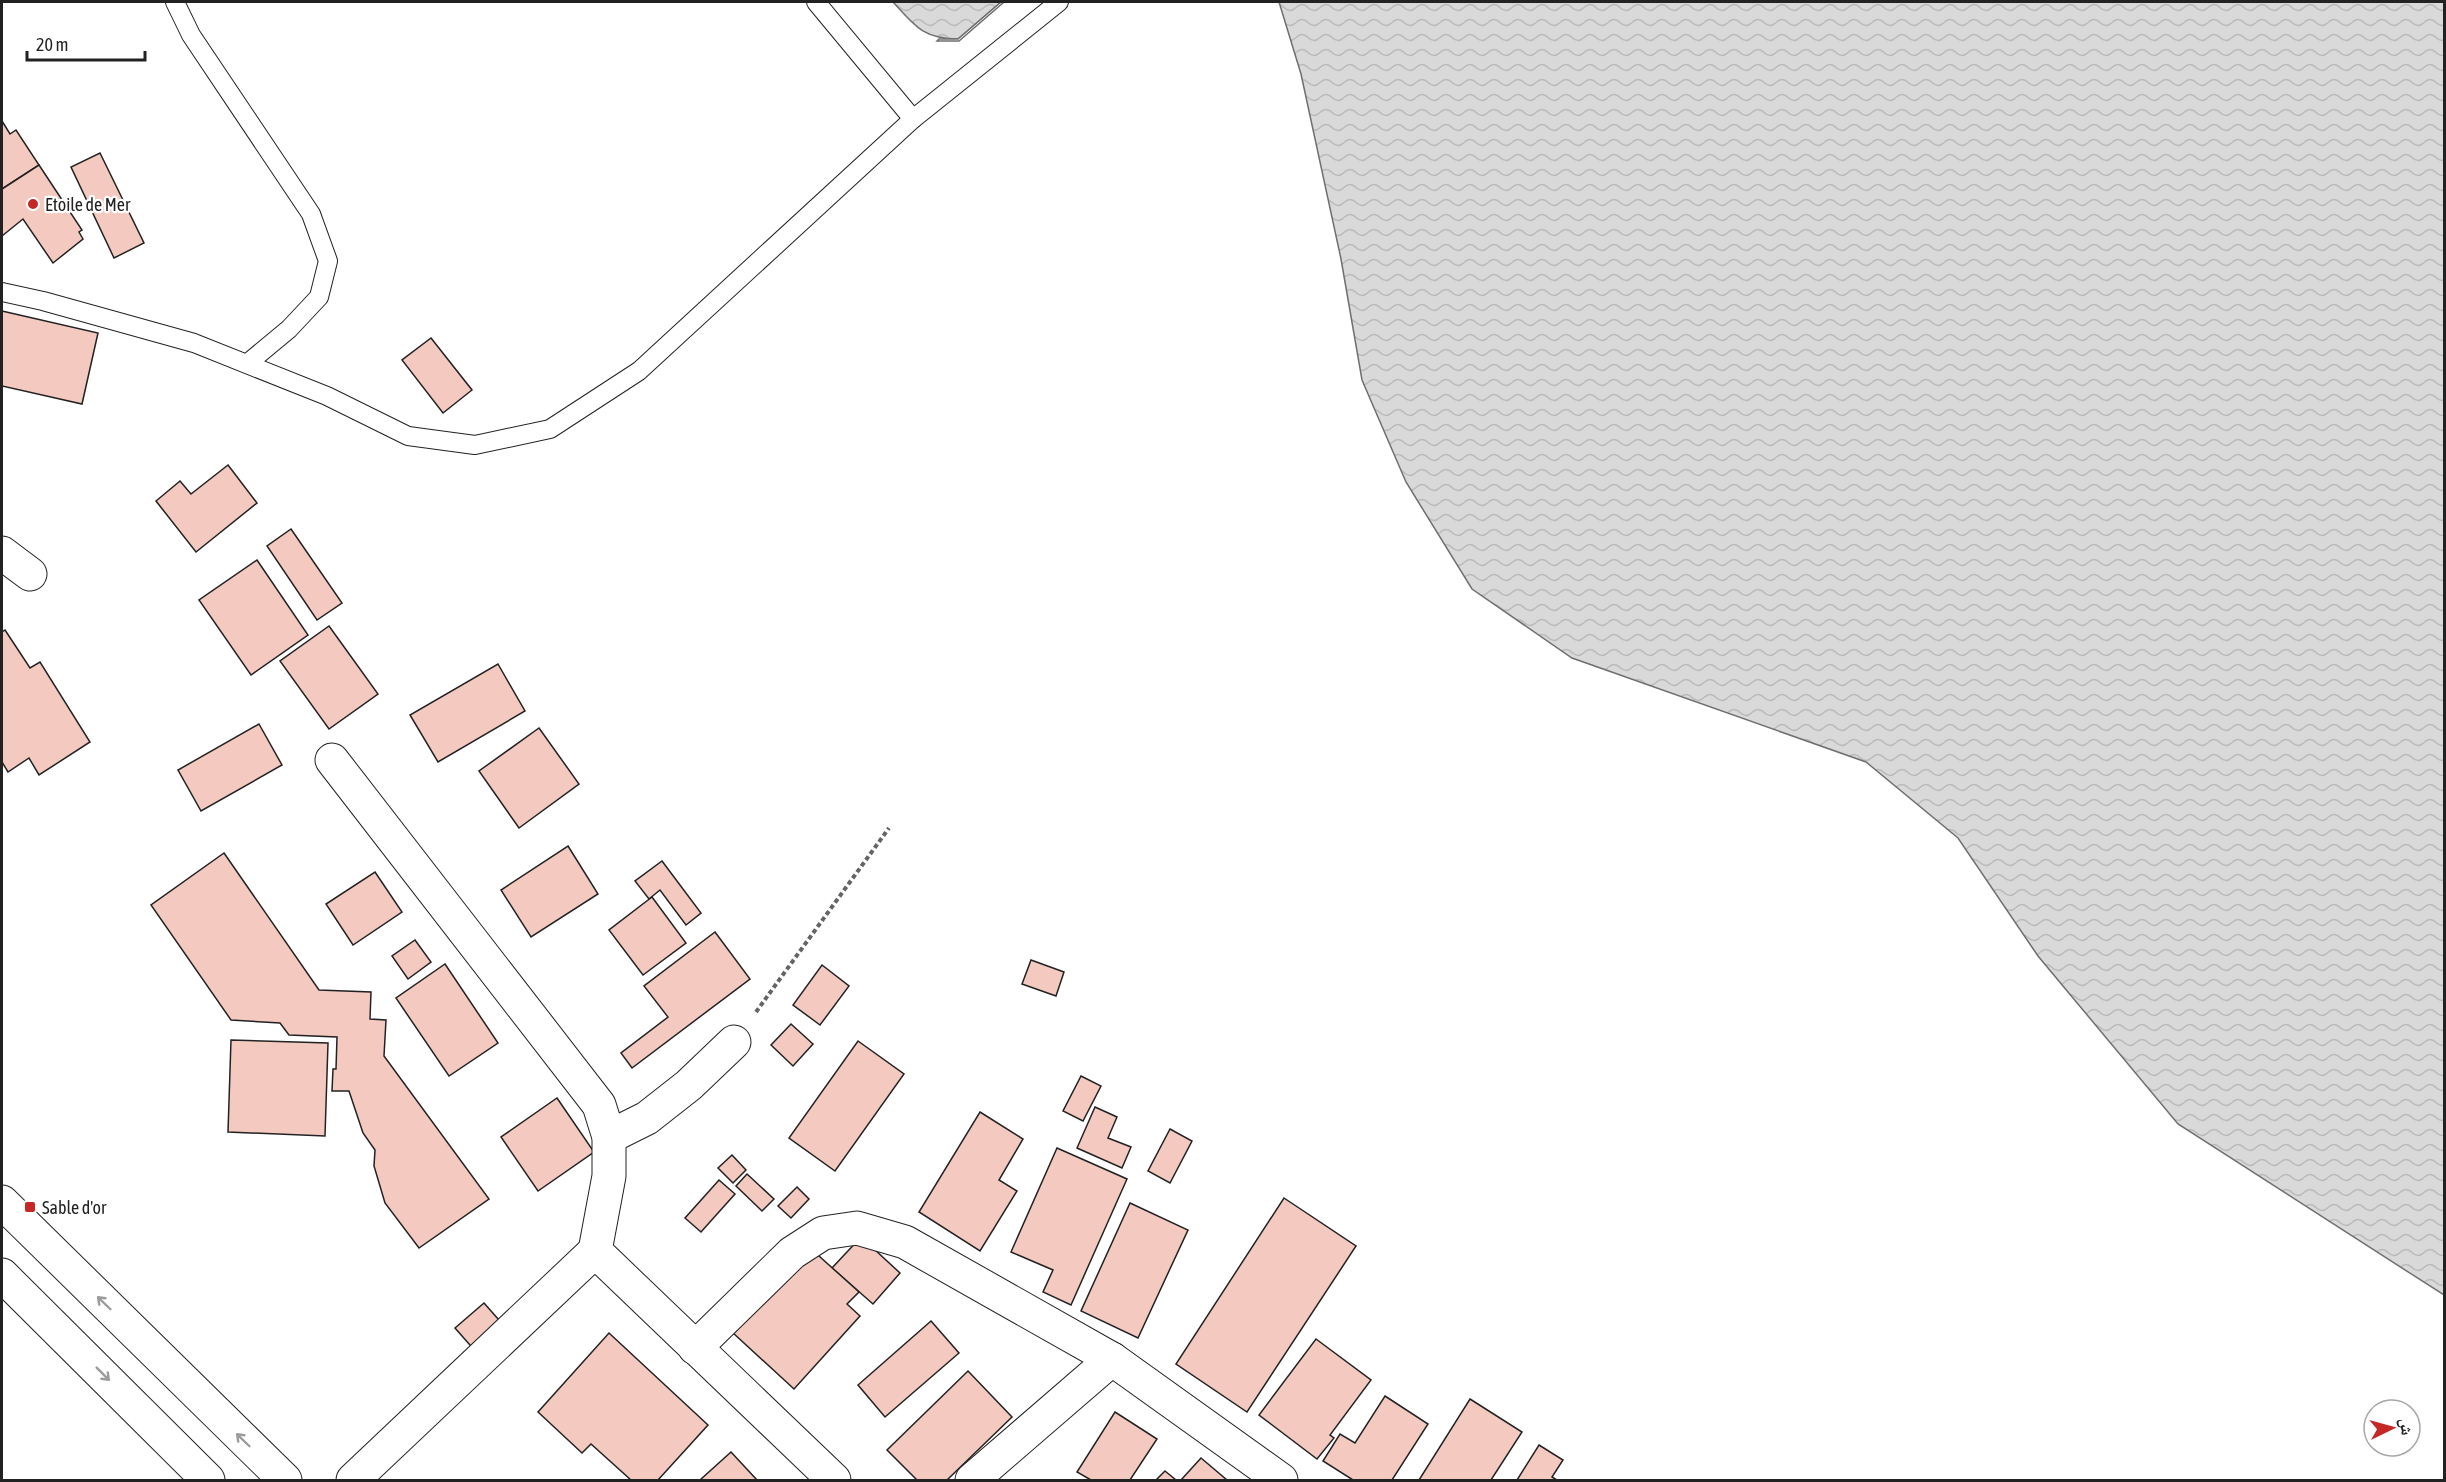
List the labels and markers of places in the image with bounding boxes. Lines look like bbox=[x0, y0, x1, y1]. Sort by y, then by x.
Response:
place label: Etoile de Mer bbox=[45, 194, 131, 215]
marker: Etoile de Mer bbox=[26, 197, 40, 211]
place label: Sable d'or bbox=[42, 1197, 107, 1218]
marker: Sable d'or bbox=[23, 1200, 37, 1214]

